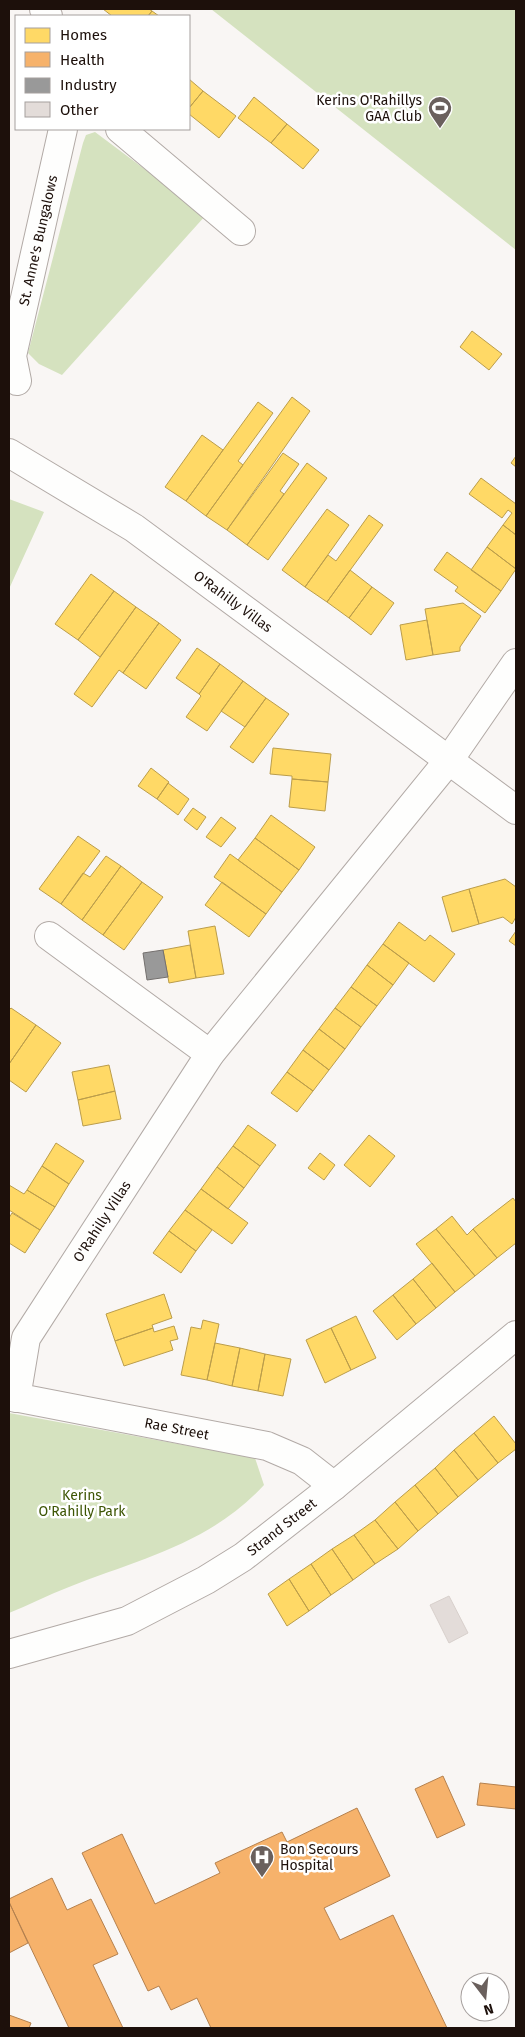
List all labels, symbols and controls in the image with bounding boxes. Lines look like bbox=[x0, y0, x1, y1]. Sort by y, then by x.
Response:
legend bbox=[15, 15, 190, 130]
text: Homes bbox=[60, 26, 107, 44]
text: Health bbox=[60, 51, 105, 69]
text: Industry bbox=[60, 76, 117, 94]
place label: Kerins O'Rahillys GAA Club bbox=[316, 92, 422, 125]
sports icon: Kerins O'Rahillys GAA Club bbox=[427, 95, 453, 129]
text: Other bbox=[60, 101, 99, 119]
street label: St. Anne's Bungalows bbox=[15, 173, 61, 307]
street label: O'Rahilly Villas bbox=[190, 567, 276, 636]
street label: O'Rahilly Villas bbox=[69, 1177, 134, 1265]
street label: Rae Street bbox=[143, 1414, 211, 1443]
park label: Kerins O'Rahilly Park bbox=[38, 1487, 126, 1520]
street label: Strand Street bbox=[243, 1494, 320, 1559]
place label: Bon Secours Hospital bbox=[280, 1841, 359, 1874]
hospital icon: Bon Secours Hospital bbox=[249, 1844, 275, 1878]
north arrow bbox=[460, 1972, 510, 2022]
text: N bbox=[482, 2000, 495, 2018]

